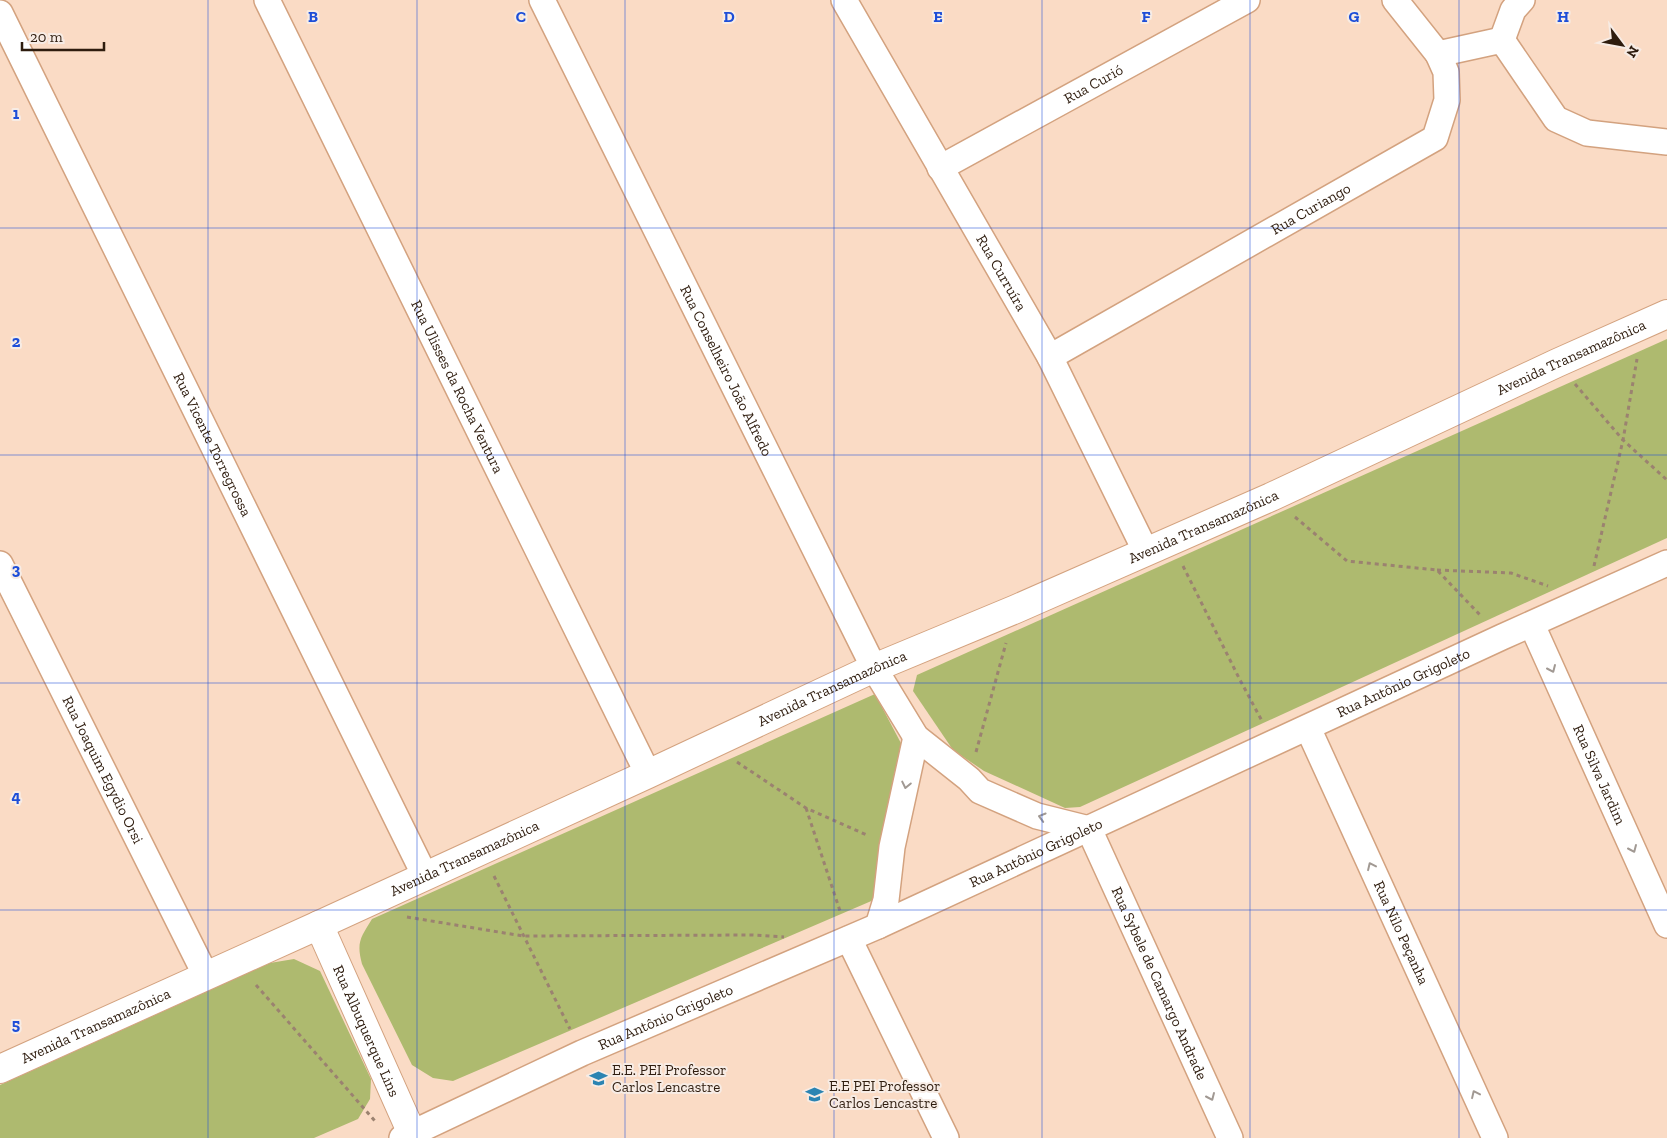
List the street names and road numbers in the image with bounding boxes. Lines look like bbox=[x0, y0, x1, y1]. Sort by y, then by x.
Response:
street label: Rua Curió bbox=[1061, 60, 1126, 107]
street label: Rua Curiango bbox=[1268, 179, 1354, 238]
street label: Rua Curruíra bbox=[972, 231, 1031, 314]
street label: Rua Conselheiro João Alfredo bbox=[676, 282, 776, 460]
street label: Rua Ulisses da Rocha Ventura bbox=[407, 297, 508, 476]
street label: Avenida Transamazônica bbox=[1494, 316, 1649, 399]
street label: Rua Vicente Torregrossa bbox=[169, 370, 256, 519]
street label: Avenida Transamazônica bbox=[1126, 486, 1281, 568]
street label: Rua Antônio Grigoleto bbox=[1334, 644, 1473, 721]
street label: Avenida Transamazônica bbox=[755, 647, 909, 730]
street label: Rua Joaquim Egydio Orsi bbox=[58, 693, 147, 846]
street label: Rua Silva Jardim bbox=[1569, 722, 1630, 827]
street label: Rua Antônio Grigoleto bbox=[966, 814, 1105, 891]
street label: Avenida Transamazônica bbox=[387, 816, 542, 900]
street label: Rua Nilo Peçanha bbox=[1370, 878, 1433, 988]
street label: Rua Sybele de Camargo Andrade bbox=[1108, 884, 1211, 1082]
street label: Rua Albuquerque Lins bbox=[329, 962, 403, 1100]
street label: Rua Antônio Grigoleto bbox=[596, 980, 736, 1054]
street label: Avenida Transamazônica bbox=[18, 984, 173, 1067]

